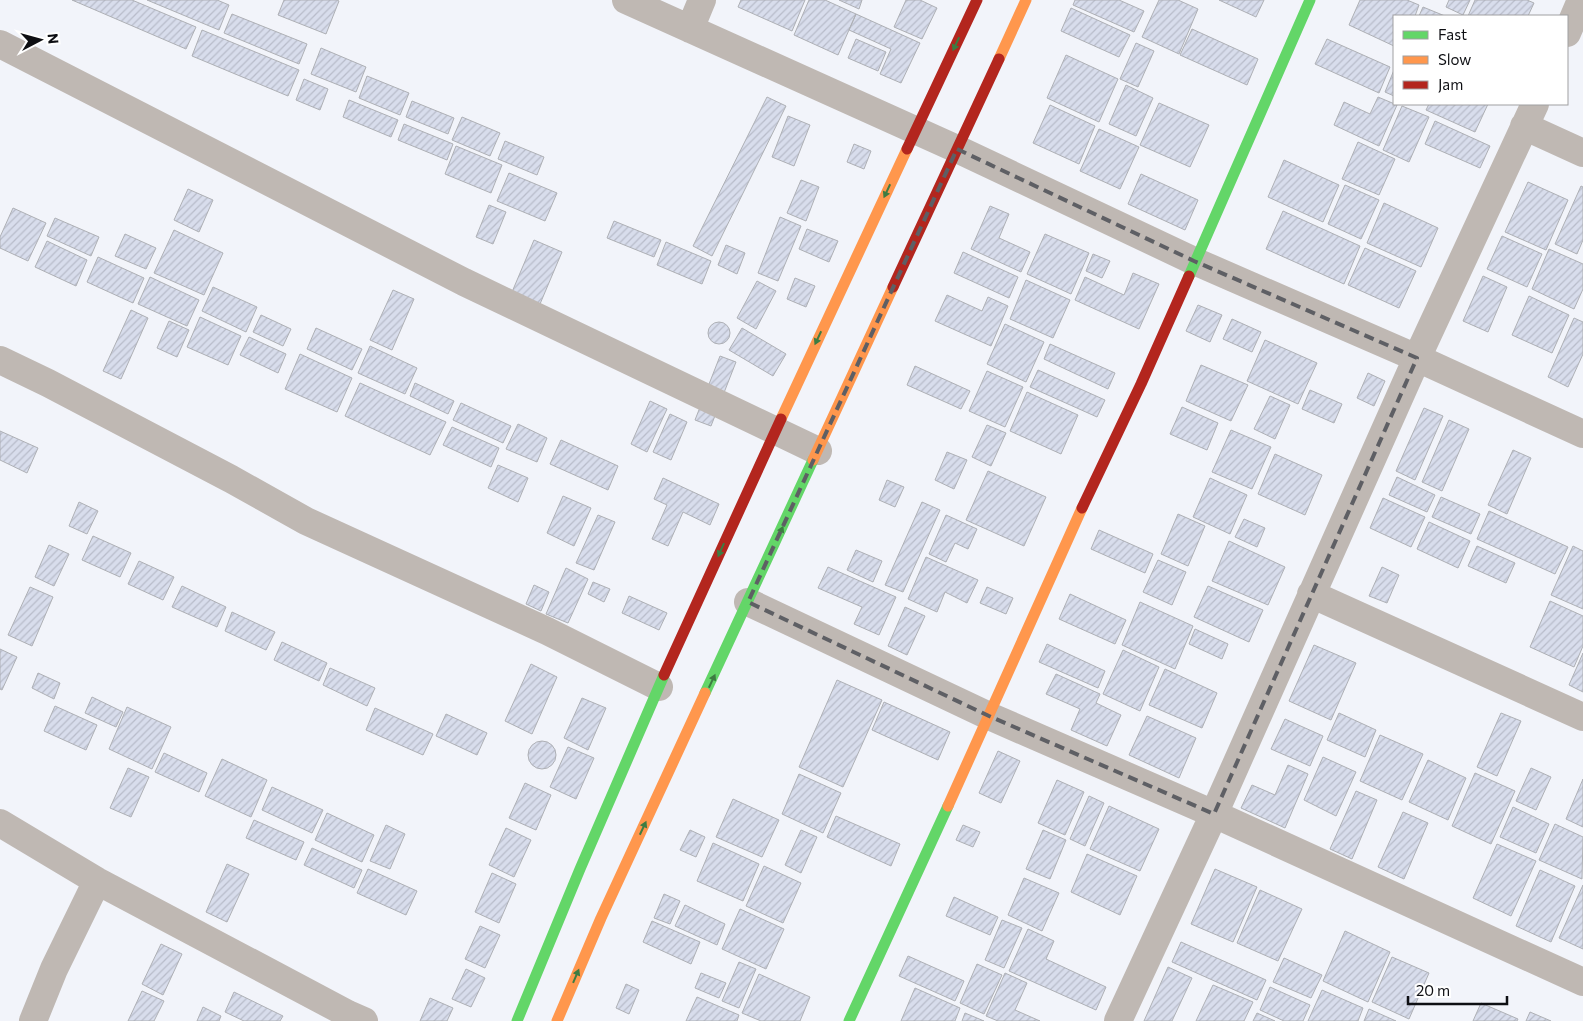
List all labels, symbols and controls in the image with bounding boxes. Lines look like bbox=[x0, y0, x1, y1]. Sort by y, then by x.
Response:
north arrow bbox=[15, 15, 65, 65]
legend bbox=[1393, 15, 1568, 105]
text: Fast bbox=[1438, 25, 1467, 43]
text: N bbox=[44, 32, 62, 45]
one-way arrow bbox=[952, 37, 960, 51]
text: Slow bbox=[1438, 50, 1471, 68]
text: Jam bbox=[1438, 75, 1463, 93]
one-way arrow bbox=[883, 184, 891, 198]
one-way arrow bbox=[814, 331, 822, 346]
one-way arrow bbox=[776, 526, 784, 540]
one-way arrow bbox=[717, 543, 725, 557]
one-way arrow bbox=[708, 674, 716, 688]
one-way arrow bbox=[639, 821, 647, 835]
one-way arrow bbox=[573, 969, 581, 983]
scale bar bbox=[1408, 974, 1507, 1006]
text: 20 m bbox=[1416, 981, 1450, 999]

